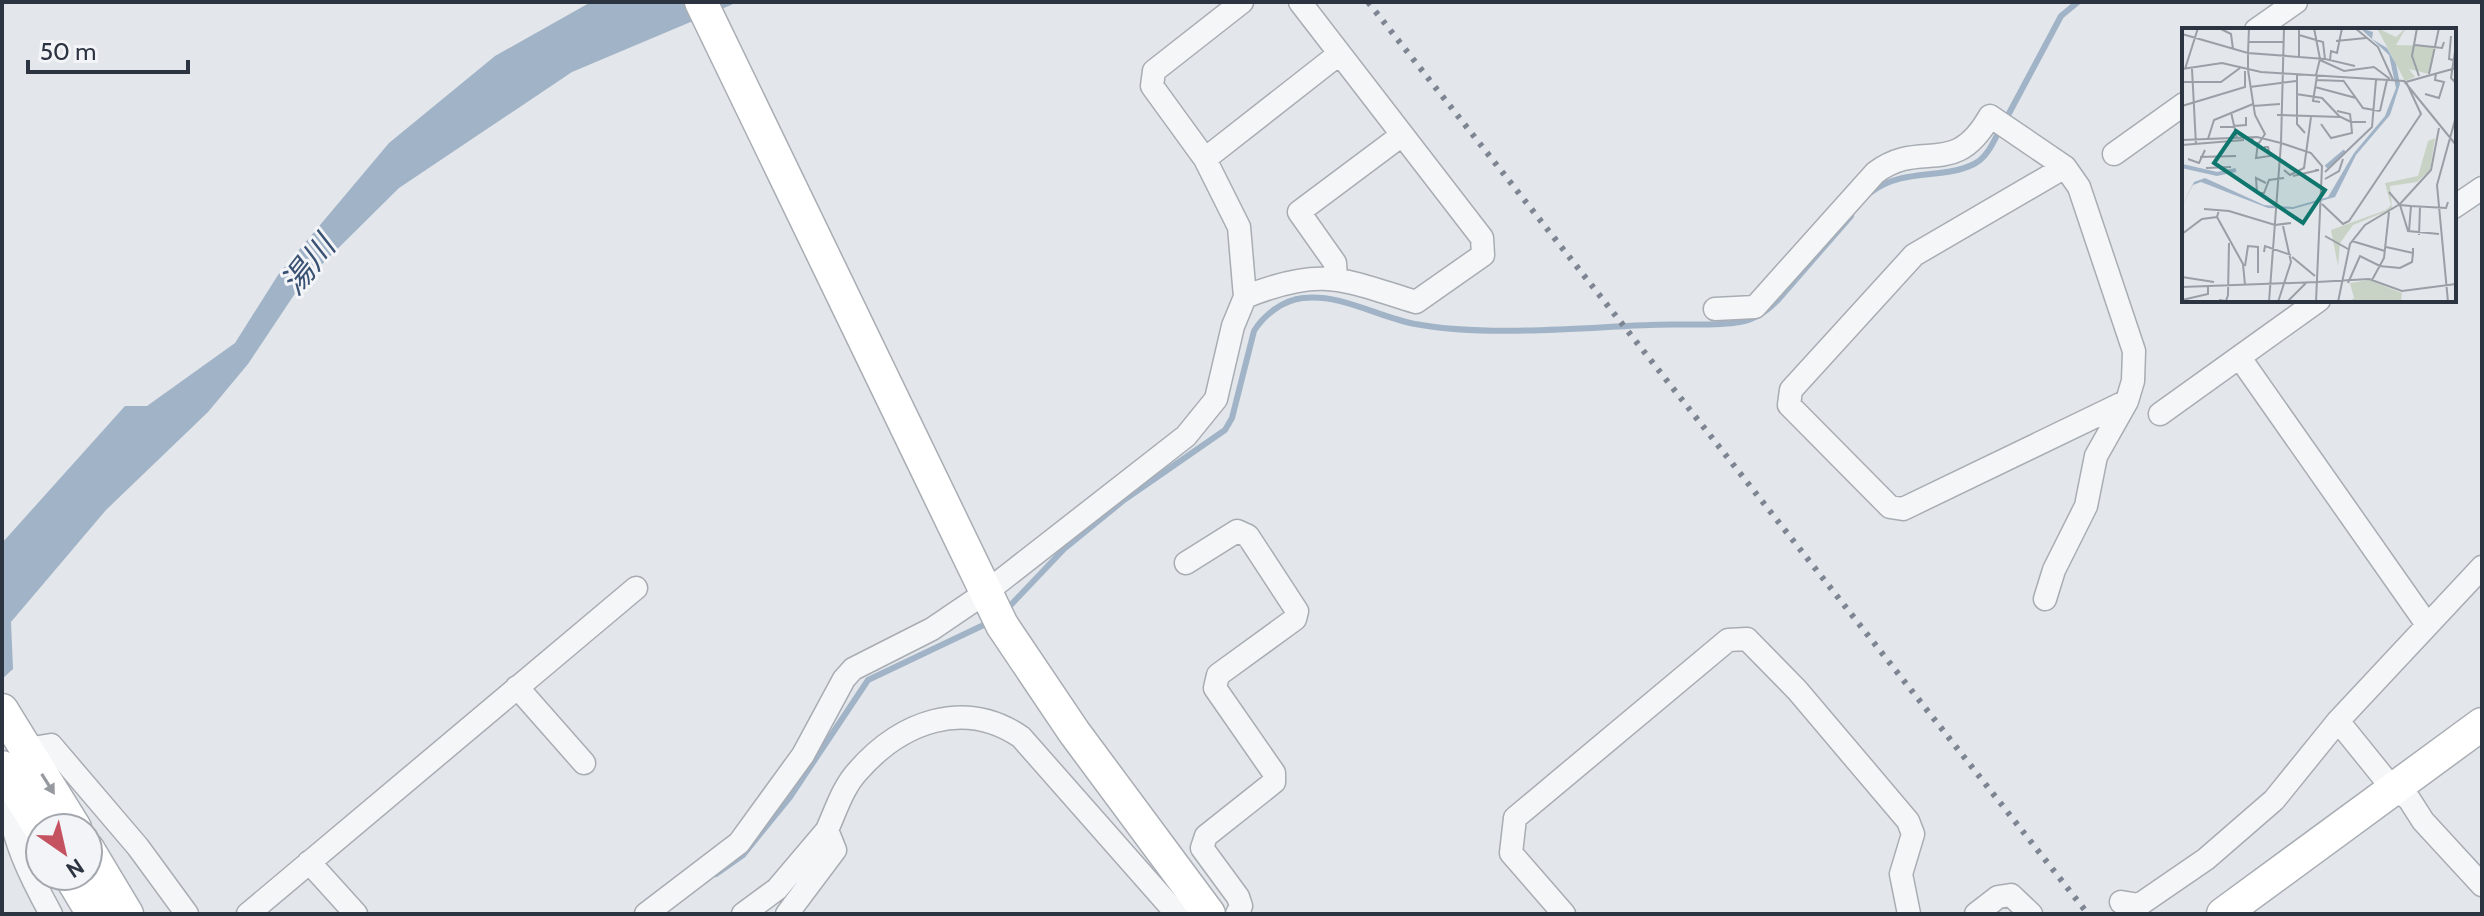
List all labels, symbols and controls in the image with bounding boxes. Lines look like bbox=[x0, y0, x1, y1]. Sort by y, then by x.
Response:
scale bar bbox=[28, 24, 188, 74]
inset map bbox=[2182, 28, 2456, 302]
text: 50 m bbox=[40, 37, 96, 66]
water label: 湯川 bbox=[273, 225, 345, 302]
one-way arrow bbox=[41, 773, 55, 795]
north arrow bbox=[24, 812, 104, 892]
text: N bbox=[61, 853, 89, 884]

